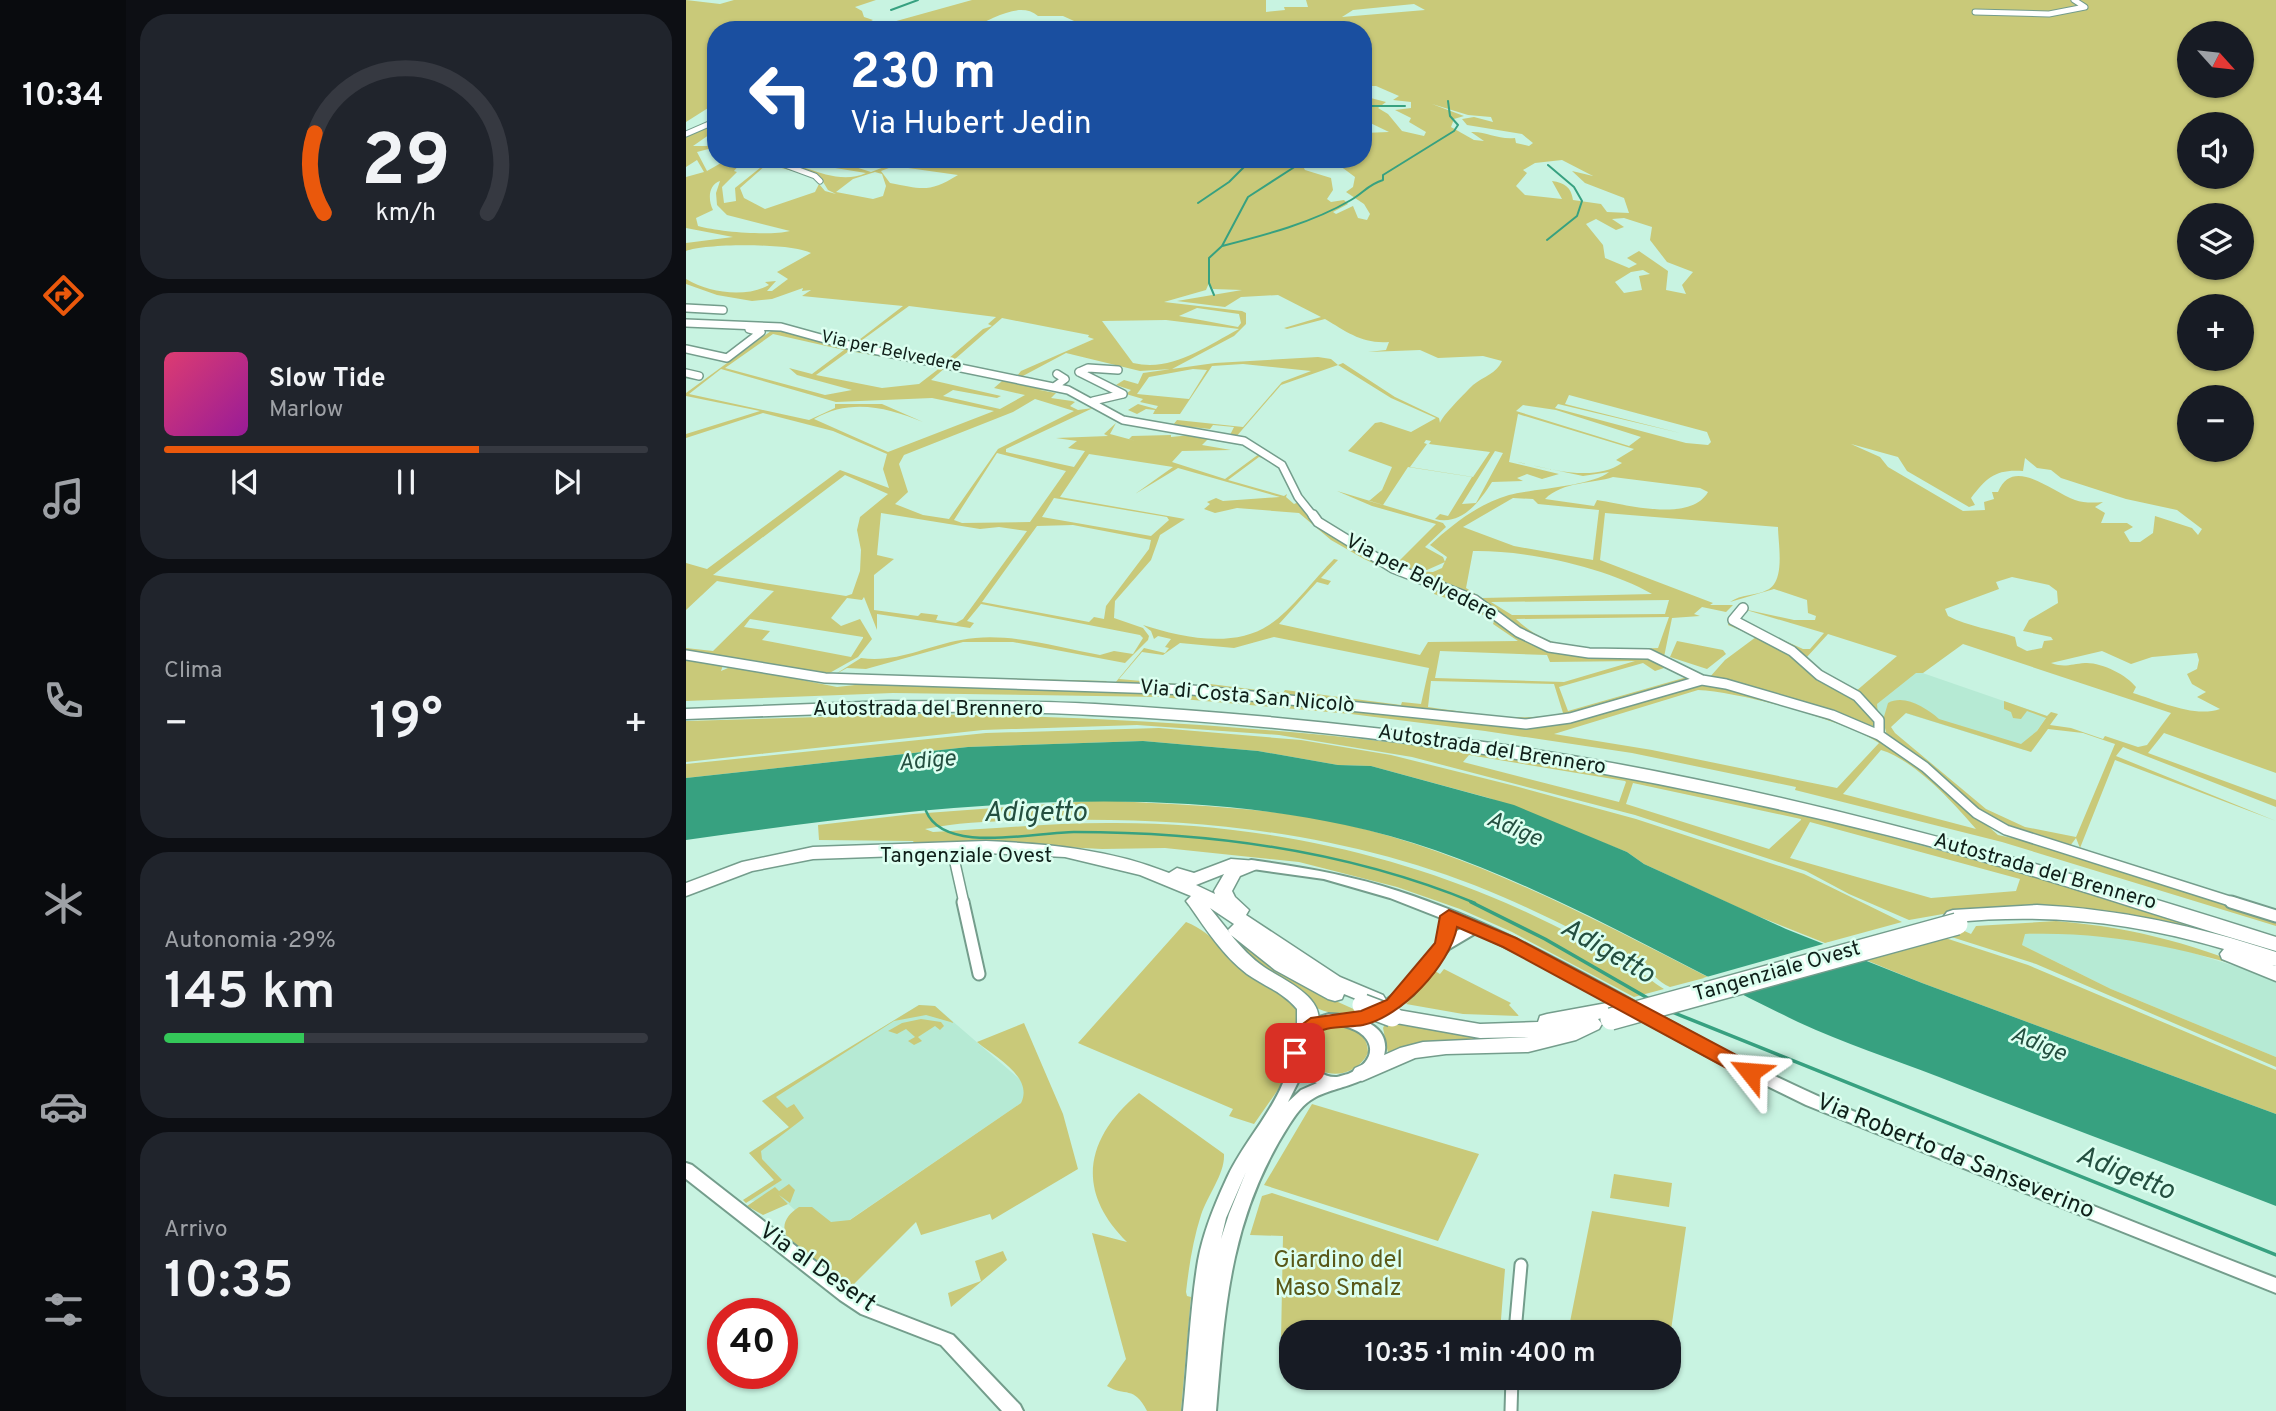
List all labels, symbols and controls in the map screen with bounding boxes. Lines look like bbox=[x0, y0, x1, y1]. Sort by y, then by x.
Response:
north arrow bbox=[2177, 21, 2254, 98]
map controls bbox=[2177, 21, 2254, 462]
text: 230 m bbox=[850, 44, 996, 106]
icon: left bbox=[735, 49, 826, 140]
text: 10:34 bbox=[22, 77, 104, 117]
text: Via Hubert Jedin bbox=[850, 105, 1092, 145]
button: sound bbox=[2177, 112, 2254, 189]
text: 29 bbox=[361, 119, 451, 211]
text: km/h bbox=[376, 198, 436, 230]
button: layers bbox=[2177, 203, 2254, 280]
icon: directions bbox=[39, 271, 88, 320]
button: + bbox=[2177, 294, 2254, 371]
street label: Via per Belvedere bbox=[819, 326, 963, 378]
text: Slow Tide bbox=[269, 363, 386, 396]
button: − bbox=[2177, 385, 2254, 462]
text: Marlow bbox=[269, 396, 343, 425]
icon: previous bbox=[226, 463, 264, 501]
icon: pause bbox=[387, 463, 425, 501]
icon: next bbox=[548, 463, 586, 501]
icon: music bbox=[39, 474, 88, 523]
street label: Via per Belvedere bbox=[1340, 528, 1502, 628]
text: Clima bbox=[164, 657, 222, 686]
street label: Via di Costa San Nicolò bbox=[1138, 674, 1356, 720]
icon: phone bbox=[39, 676, 88, 725]
text: 19° bbox=[369, 691, 443, 757]
street label: Autostrada del Brennero bbox=[813, 696, 1043, 723]
text: − bbox=[164, 701, 189, 750]
text: + bbox=[623, 701, 648, 750]
street label: Autostrada del Brennero bbox=[1376, 719, 1608, 781]
water label: Adige bbox=[897, 745, 958, 779]
water label: Adigetto bbox=[984, 796, 1087, 832]
water label: Adige bbox=[1482, 805, 1547, 855]
street label: Autostrada del Brennero bbox=[1931, 827, 2159, 917]
street label: Tangenziale Ovest bbox=[880, 843, 1052, 870]
icon: climate bbox=[39, 879, 88, 928]
water label: Adigetto bbox=[1553, 911, 1661, 993]
text: Autonomia · 29% bbox=[164, 927, 336, 956]
street label: Tangenziale Ovest bbox=[1690, 935, 1864, 1009]
text: 145 km bbox=[164, 961, 336, 1027]
water label: Adige bbox=[2006, 1021, 2071, 1070]
pin bbox=[1265, 1023, 1325, 1083]
icon: arrive bbox=[1276, 1034, 1314, 1072]
position arrow bbox=[1713, 1035, 1787, 1109]
icon: car bbox=[39, 1082, 88, 1131]
street label: Via Roberto da Sanseverino bbox=[1812, 1087, 2098, 1227]
water label: Adigetto bbox=[2071, 1138, 2180, 1210]
text: Arrivo bbox=[164, 1216, 228, 1245]
street label: Via al Desert bbox=[753, 1217, 881, 1319]
park label: Giardino del Maso Smalz bbox=[1273, 1246, 1403, 1304]
text: 10:35 bbox=[164, 1250, 294, 1316]
icon: filters bbox=[39, 1285, 88, 1334]
speed limit sign: 40 bbox=[707, 1298, 798, 1389]
text: 10:35 · 1 min · 400 m bbox=[1365, 1338, 1595, 1371]

